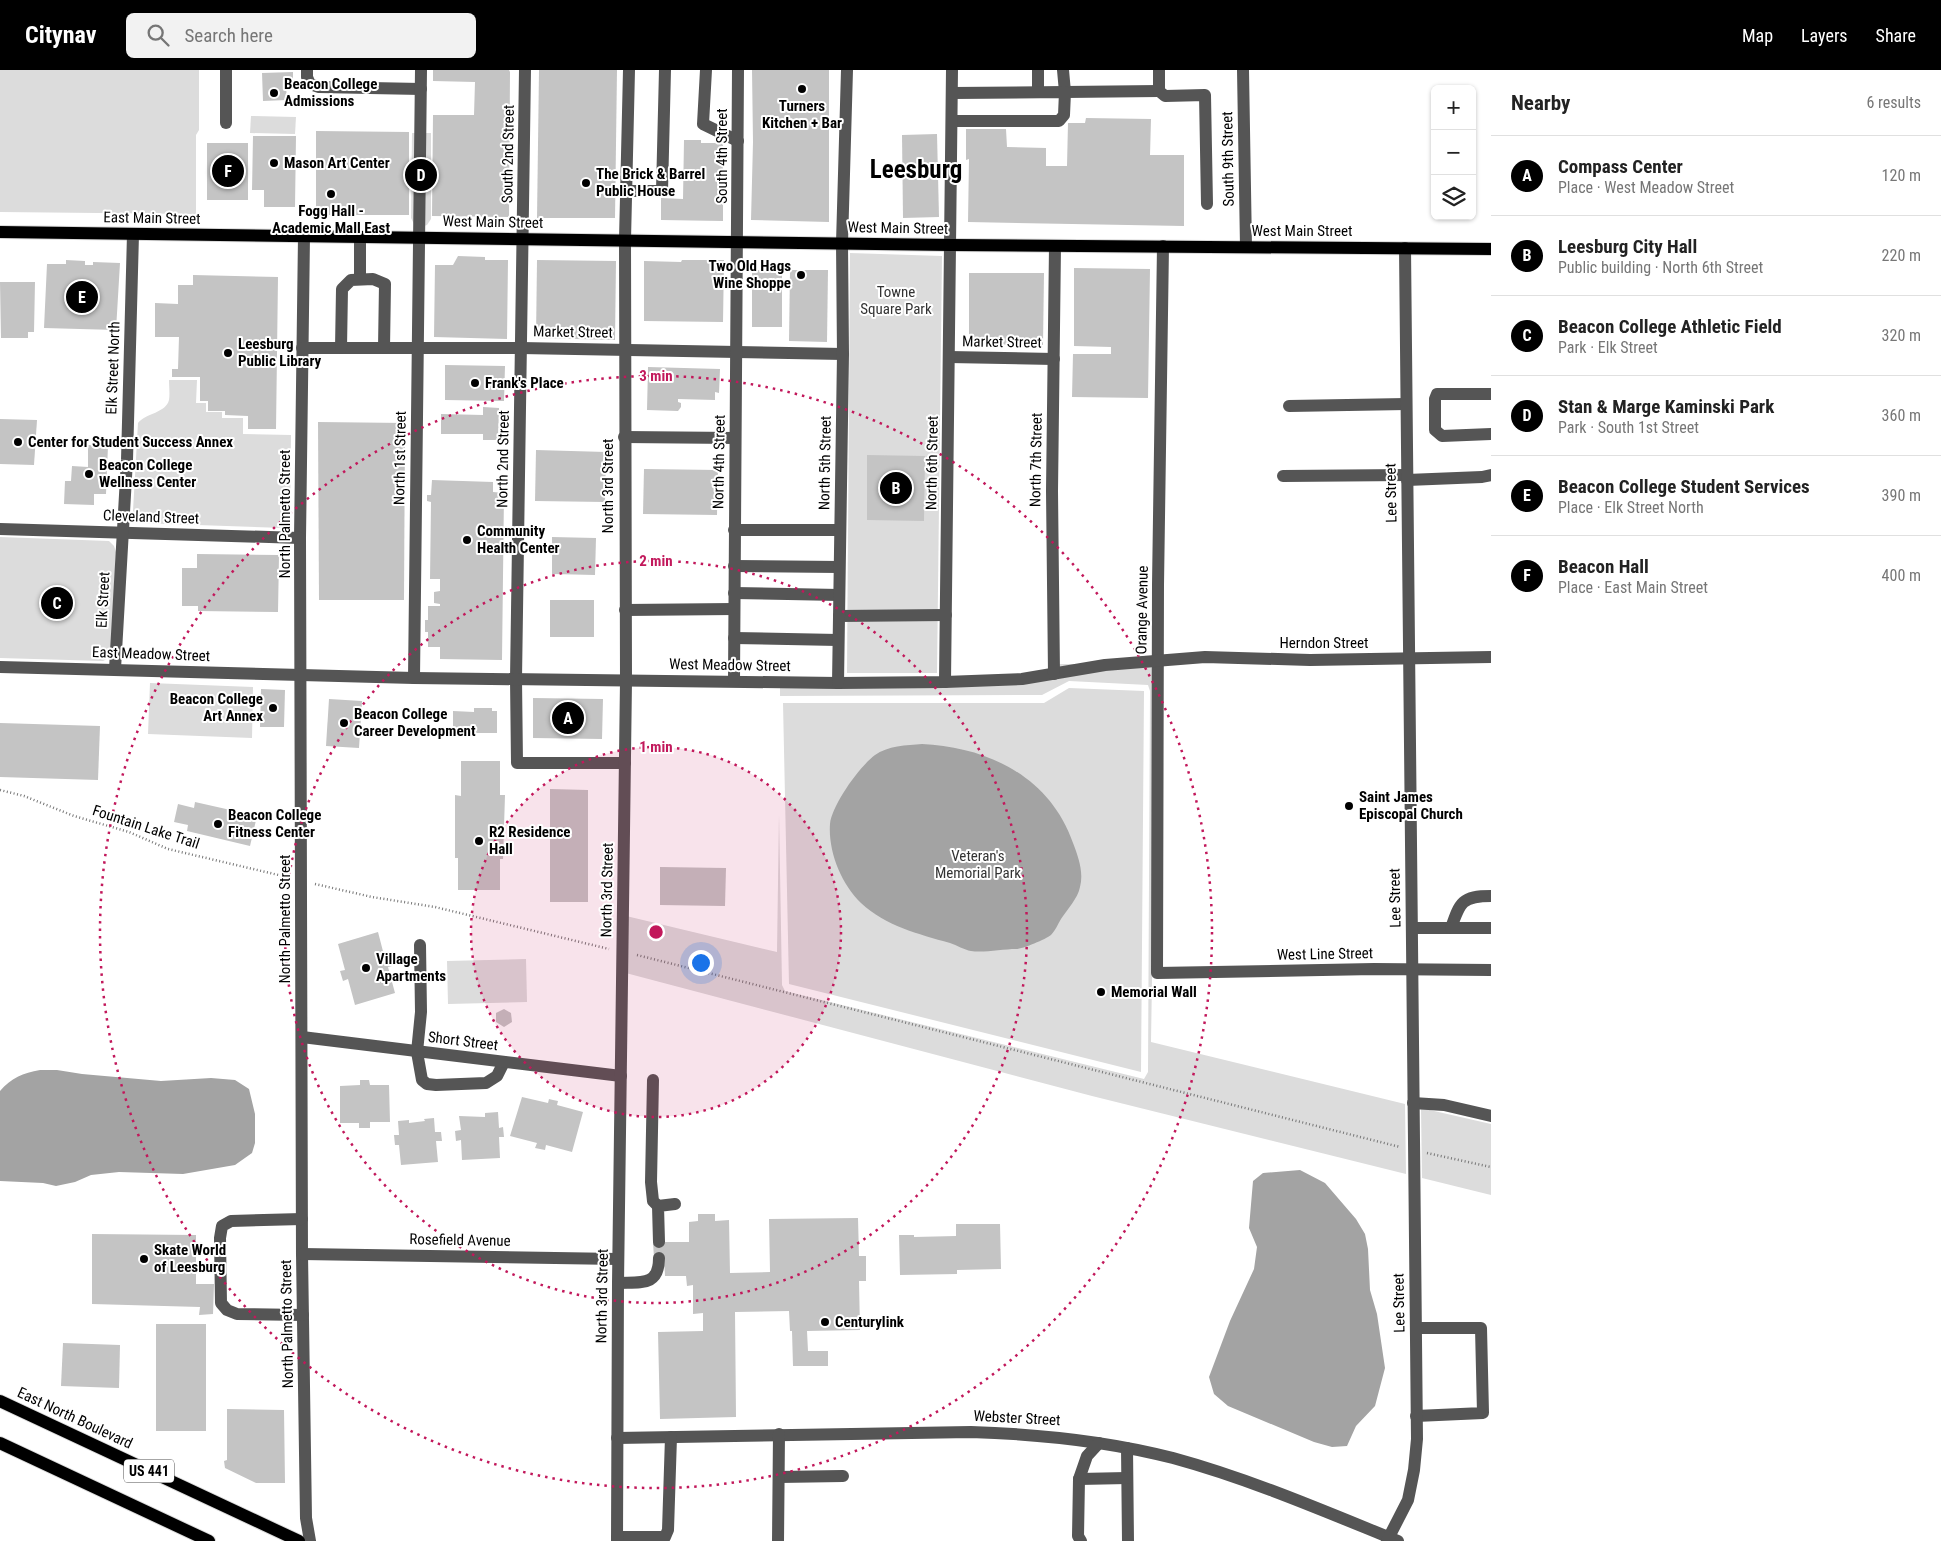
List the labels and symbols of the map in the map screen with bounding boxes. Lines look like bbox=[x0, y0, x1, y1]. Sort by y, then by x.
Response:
place label: Beacon College Admissions bbox=[284, 75, 377, 110]
marker: Turners Kitchen + Bar bbox=[796, 83, 808, 95]
marker: Beacon College Admissions bbox=[268, 87, 280, 99]
place label: Turners Kitchen + Bar bbox=[762, 97, 842, 132]
street label: South 2nd Street bbox=[498, 105, 518, 203]
street label: South 4th Street bbox=[713, 108, 731, 204]
street label: South 9th Street bbox=[1218, 111, 1238, 207]
pin: F bbox=[212, 152, 244, 190]
place label: Mason Art Center bbox=[284, 154, 390, 172]
district label: Leesburg bbox=[870, 155, 962, 184]
pin: D bbox=[405, 156, 437, 194]
marker: Mason Art Center bbox=[268, 157, 280, 169]
place label: The Brick & Barrel Public House bbox=[596, 165, 705, 200]
marker: The Brick & Barrel Public House bbox=[580, 177, 592, 189]
marker: Fogg Hall - Academic Mall East bbox=[325, 188, 337, 200]
place label: Fogg Hall - Academic Mall East bbox=[272, 202, 390, 237]
street label: East Main Street bbox=[103, 208, 201, 228]
street label: West Main Street bbox=[442, 212, 544, 232]
street label: West Main Street bbox=[847, 218, 949, 238]
street label: West Main Street bbox=[1252, 222, 1352, 240]
place label: Two Old Hags Wine Shoppe bbox=[708, 257, 791, 292]
marker: Two Old Hags Wine Shoppe bbox=[795, 269, 807, 281]
pin: E bbox=[66, 278, 98, 316]
park label: Towne Square Park bbox=[860, 283, 932, 318]
street label: Elk Street North bbox=[102, 321, 124, 415]
street label: Market Street bbox=[533, 322, 613, 342]
street label: Market Street bbox=[962, 332, 1042, 352]
place label: Leesburg Public Library bbox=[238, 335, 322, 370]
marker: Leesburg Public Library bbox=[222, 347, 234, 359]
text: 3 min bbox=[639, 367, 673, 385]
place label: Frank's Place bbox=[485, 374, 564, 392]
marker: Frank's Place bbox=[469, 377, 481, 389]
street label: North 2nd Street bbox=[493, 410, 513, 508]
street label: North 1st Street bbox=[390, 411, 410, 505]
street label: North 7th Street bbox=[1026, 413, 1046, 507]
street label: North 4th Street bbox=[709, 415, 729, 509]
street label: North 5th Street bbox=[815, 416, 835, 510]
street label: North 6th Street bbox=[922, 416, 942, 510]
place label: Center for Student Success Annex bbox=[28, 433, 233, 451]
marker: Center for Student Success Annex bbox=[12, 436, 24, 448]
street label: North 3rd Street bbox=[599, 439, 617, 533]
street label: North Palmetto Street bbox=[276, 450, 294, 578]
place label: Beacon College Wellness Center bbox=[99, 456, 196, 491]
street label: Lee Street bbox=[1381, 463, 1401, 523]
marker: Beacon College Wellness Center bbox=[83, 468, 95, 480]
pin: B bbox=[880, 469, 912, 507]
street label: Cleveland Street bbox=[103, 506, 199, 528]
place label: Community Health Center bbox=[477, 522, 560, 557]
marker: Community Health Center bbox=[461, 534, 473, 546]
text: 2 min bbox=[639, 552, 673, 570]
street label: Orange Avenue bbox=[1132, 565, 1152, 655]
street label: Elk Street bbox=[93, 571, 113, 629]
pin: C bbox=[41, 584, 73, 622]
street label: Herndon Street bbox=[1280, 634, 1369, 652]
street label: East Meadow Street bbox=[92, 643, 210, 665]
street label: West Meadow Street bbox=[669, 655, 791, 675]
place label: Beacon College Art Annex bbox=[170, 690, 263, 725]
pin: A bbox=[552, 699, 584, 737]
marker: Beacon College Art Annex bbox=[267, 702, 279, 714]
place label: Beacon College Career Development bbox=[354, 705, 476, 740]
marker: Beacon College Career Development bbox=[338, 717, 350, 729]
text: 1 min bbox=[639, 738, 673, 756]
place label: Saint James Episcopal Church bbox=[1359, 788, 1463, 823]
marker: Saint James Episcopal Church bbox=[1343, 800, 1355, 812]
street label: Fountain Lake Trail bbox=[90, 801, 202, 853]
place label: Beacon College Fitness Center bbox=[228, 806, 321, 841]
marker: Beacon College Fitness Center bbox=[212, 818, 224, 830]
place label: R2 Residence Hall bbox=[489, 823, 570, 858]
marker: R2 Residence Hall bbox=[473, 835, 485, 847]
street label: North 3rd Street bbox=[597, 842, 617, 938]
park label: Veteran's Memorial Park bbox=[935, 847, 1021, 882]
street label: North Palmetto Street bbox=[276, 855, 294, 983]
street label: Lee Street bbox=[1385, 868, 1405, 928]
centre of rings bbox=[647, 923, 665, 941]
street label: West Line Street bbox=[1277, 944, 1373, 964]
place label: Village Apartments bbox=[376, 950, 446, 985]
your location bbox=[688, 950, 714, 976]
marker: Village Apartments bbox=[360, 962, 372, 974]
place label: Memorial Wall bbox=[1111, 983, 1197, 1001]
marker: Memorial Wall bbox=[1095, 986, 1107, 998]
street label: Short Street bbox=[427, 1028, 499, 1054]
street label: Rosefield Avenue bbox=[409, 1230, 511, 1250]
place label: Skate World of Leesburg bbox=[154, 1241, 226, 1276]
street label: North 3rd Street bbox=[592, 1248, 612, 1344]
marker: Skate World of Leesburg bbox=[138, 1253, 150, 1265]
street label: North Palmetto Street bbox=[277, 1259, 297, 1389]
street label: Lee Street bbox=[1389, 1273, 1409, 1333]
place label: Centurylink bbox=[835, 1313, 905, 1331]
marker: Centurylink bbox=[819, 1316, 831, 1328]
street label: East North Boulevard bbox=[15, 1383, 135, 1453]
street label: Webster Street bbox=[973, 1407, 1061, 1429]
road number: US 441 bbox=[124, 1460, 174, 1482]

